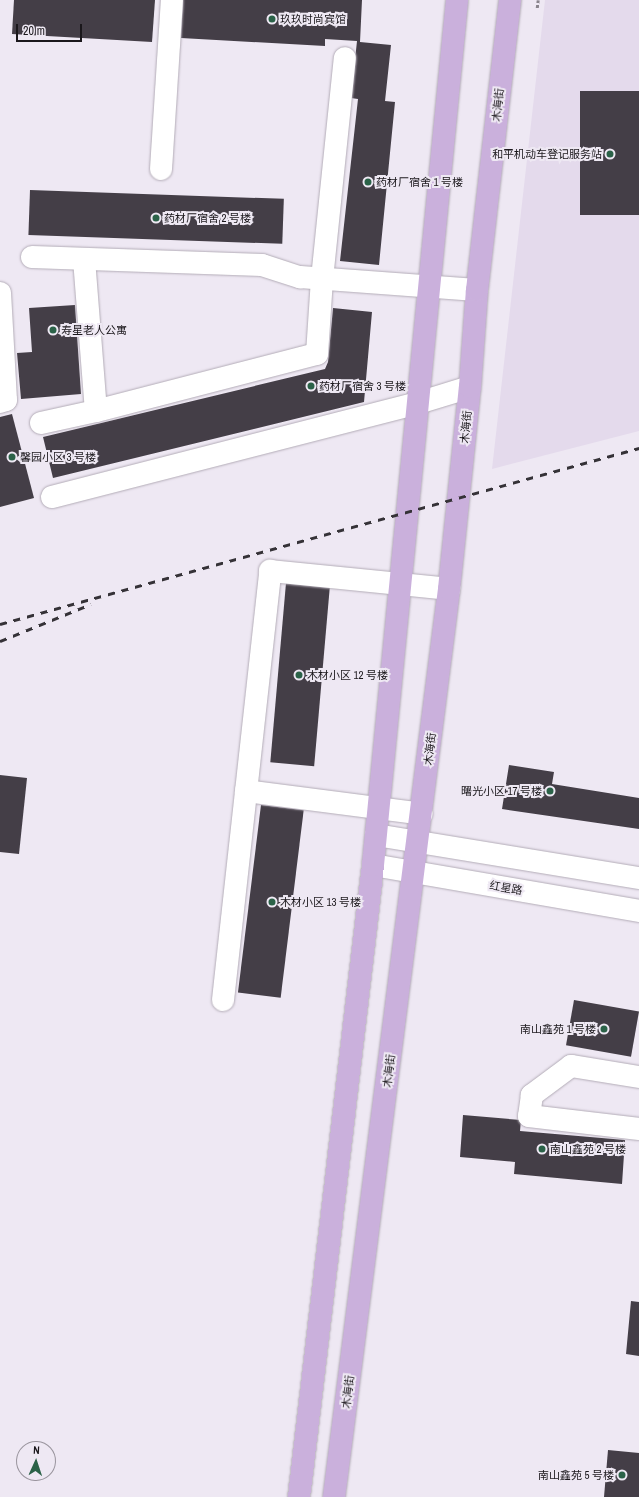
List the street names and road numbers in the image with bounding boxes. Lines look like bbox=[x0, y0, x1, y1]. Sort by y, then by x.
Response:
street label: 木海街 bbox=[490, 88, 506, 122]
street label: 木海街 bbox=[458, 410, 474, 444]
street label: 木海街 bbox=[421, 732, 439, 766]
street label: 红星路 bbox=[489, 879, 523, 897]
street label: 木海街 bbox=[380, 1054, 398, 1088]
street label: 木海街 bbox=[339, 1375, 357, 1409]

